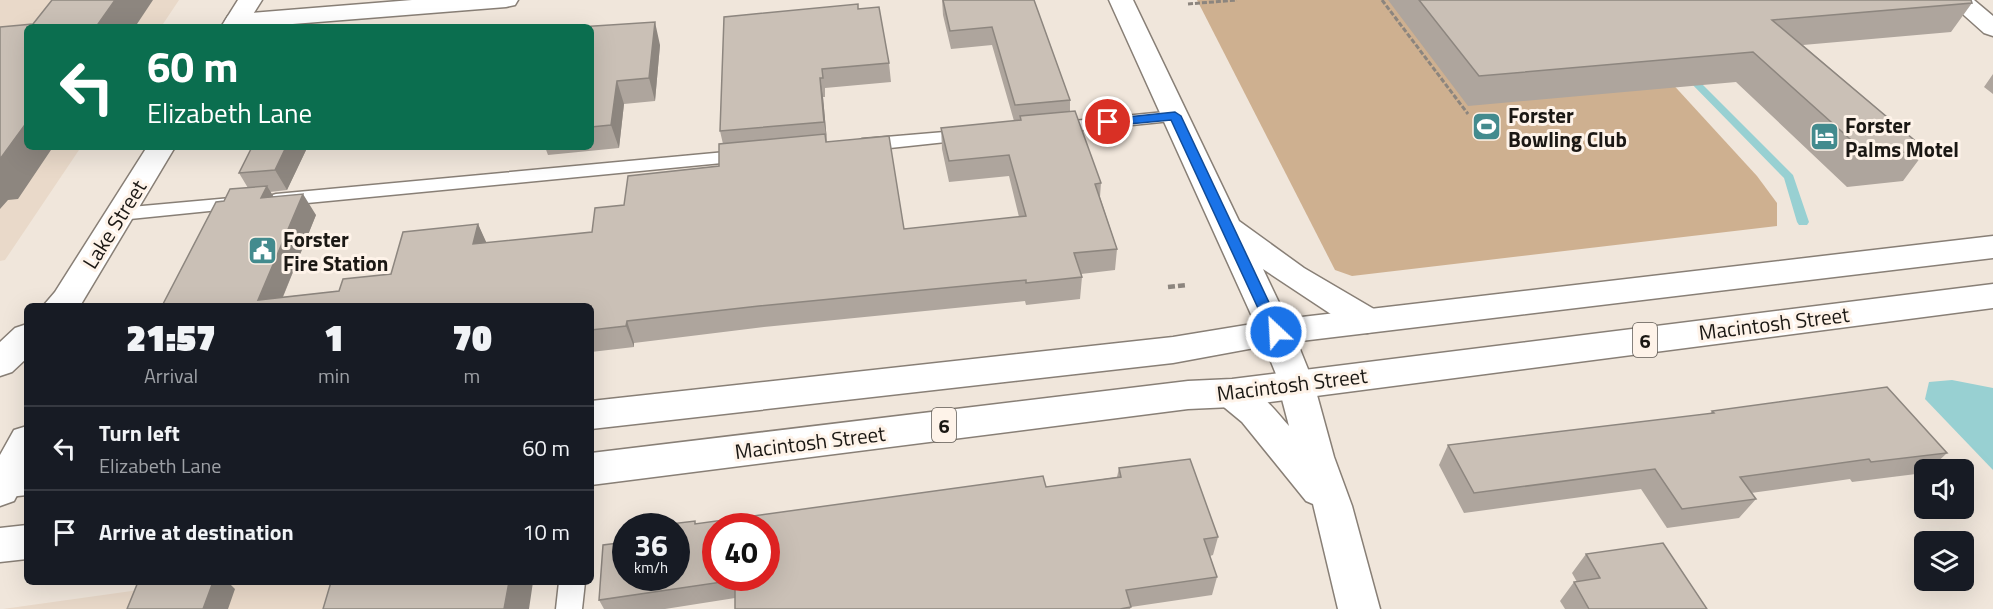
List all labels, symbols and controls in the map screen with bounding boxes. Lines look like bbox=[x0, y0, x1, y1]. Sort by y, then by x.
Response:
text: 60 m bbox=[147, 34, 239, 98]
icon: left bbox=[48, 48, 126, 126]
text: Elizabeth Lane bbox=[147, 92, 312, 133]
pin bbox=[1082, 96, 1133, 147]
place label: Forster Bowling Club bbox=[1508, 99, 1627, 155]
icon: arrive bbox=[1091, 105, 1124, 138]
place label: Forster Palms Motel bbox=[1845, 109, 1959, 165]
sports icon: Forster Bowling Club bbox=[1471, 111, 1503, 143]
hotel icon: Forster Palms Motel bbox=[1808, 121, 1840, 153]
street label: Lake Street bbox=[74, 173, 154, 275]
place label: Forster Fire Station bbox=[283, 223, 388, 279]
public building icon: Forster Fire Station bbox=[246, 235, 278, 267]
street label: Macintosh Street bbox=[1697, 298, 1852, 348]
position arrow bbox=[1244, 300, 1308, 364]
text: 21:57 bbox=[126, 310, 216, 365]
text: 1 bbox=[324, 310, 344, 365]
text: 70 bbox=[452, 310, 492, 365]
road number: 6 bbox=[1633, 323, 1657, 357]
street label: Macintosh Street bbox=[1215, 359, 1370, 409]
text: Arrival bbox=[144, 360, 198, 391]
text: min bbox=[318, 360, 350, 391]
text: m bbox=[464, 360, 480, 391]
road number: 6 bbox=[932, 408, 956, 442]
text: Turn left bbox=[99, 416, 180, 450]
street label: Macintosh Street bbox=[733, 417, 888, 467]
text: 60 m bbox=[522, 431, 570, 465]
icon: left bbox=[48, 432, 81, 465]
text: Elizabeth Lane bbox=[99, 450, 221, 481]
map controls bbox=[1914, 459, 1974, 591]
button: sound bbox=[1914, 459, 1974, 519]
speed limit sign: 40 bbox=[702, 513, 780, 591]
text: Arrive at destination bbox=[99, 515, 294, 549]
text: 10 m bbox=[522, 515, 570, 549]
icon: arrive bbox=[48, 516, 81, 549]
text: 36 bbox=[634, 522, 668, 568]
button: layers bbox=[1914, 531, 1974, 591]
text: km/h bbox=[634, 556, 668, 579]

